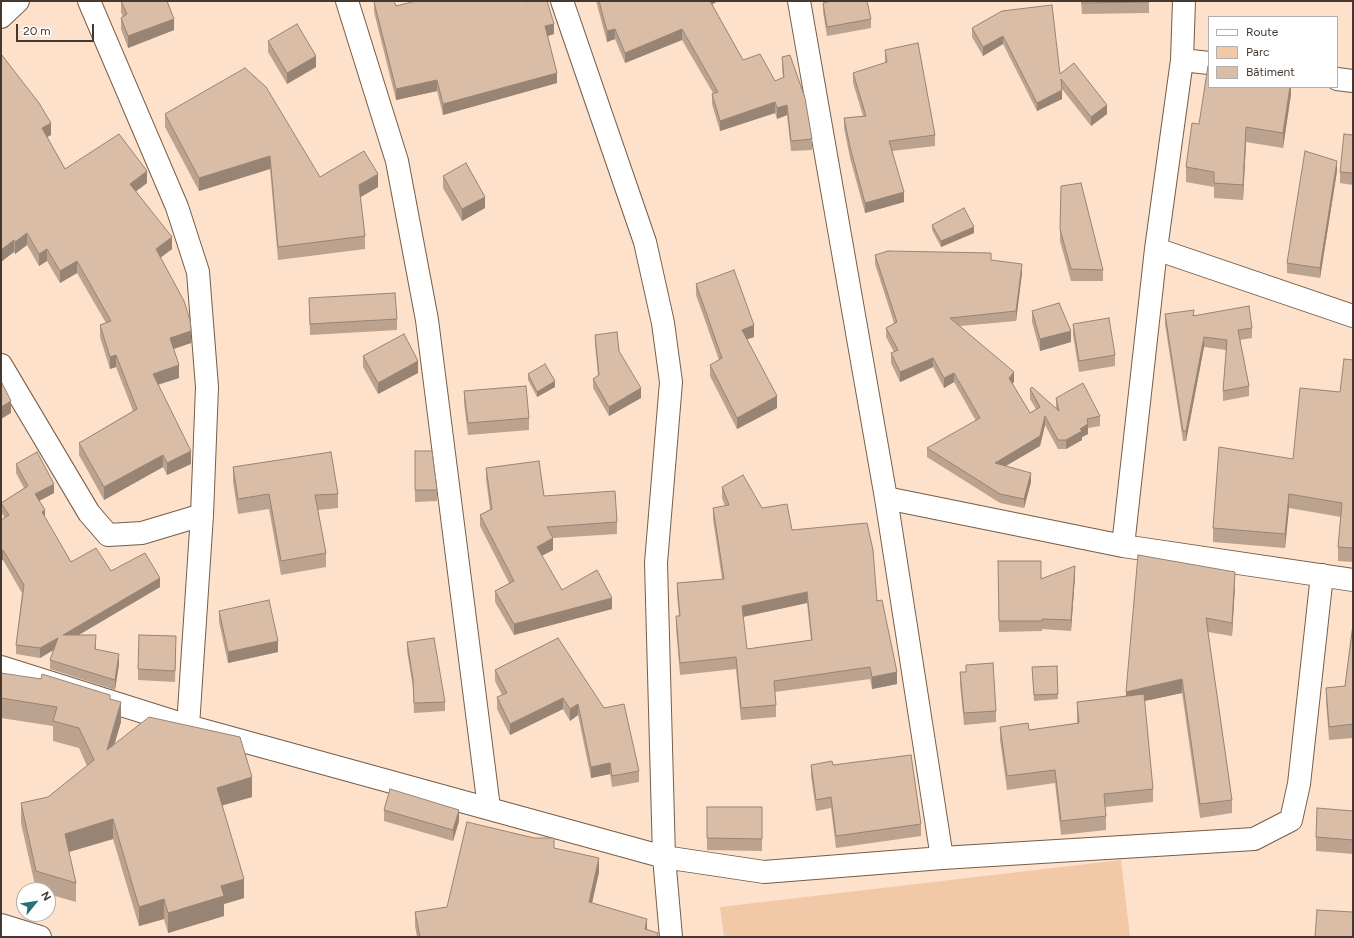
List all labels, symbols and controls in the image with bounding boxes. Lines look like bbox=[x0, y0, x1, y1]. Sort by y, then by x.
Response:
scale bar bbox=[18, 16, 96, 42]
legend bbox=[1208, 16, 1338, 88]
text: 20 m bbox=[23, 24, 51, 38]
text: Route bbox=[1246, 25, 1278, 39]
text: Parc bbox=[1246, 45, 1270, 59]
text: Bâtiment bbox=[1246, 65, 1295, 79]
north arrow bbox=[16, 882, 56, 922]
text: N bbox=[38, 889, 54, 903]

